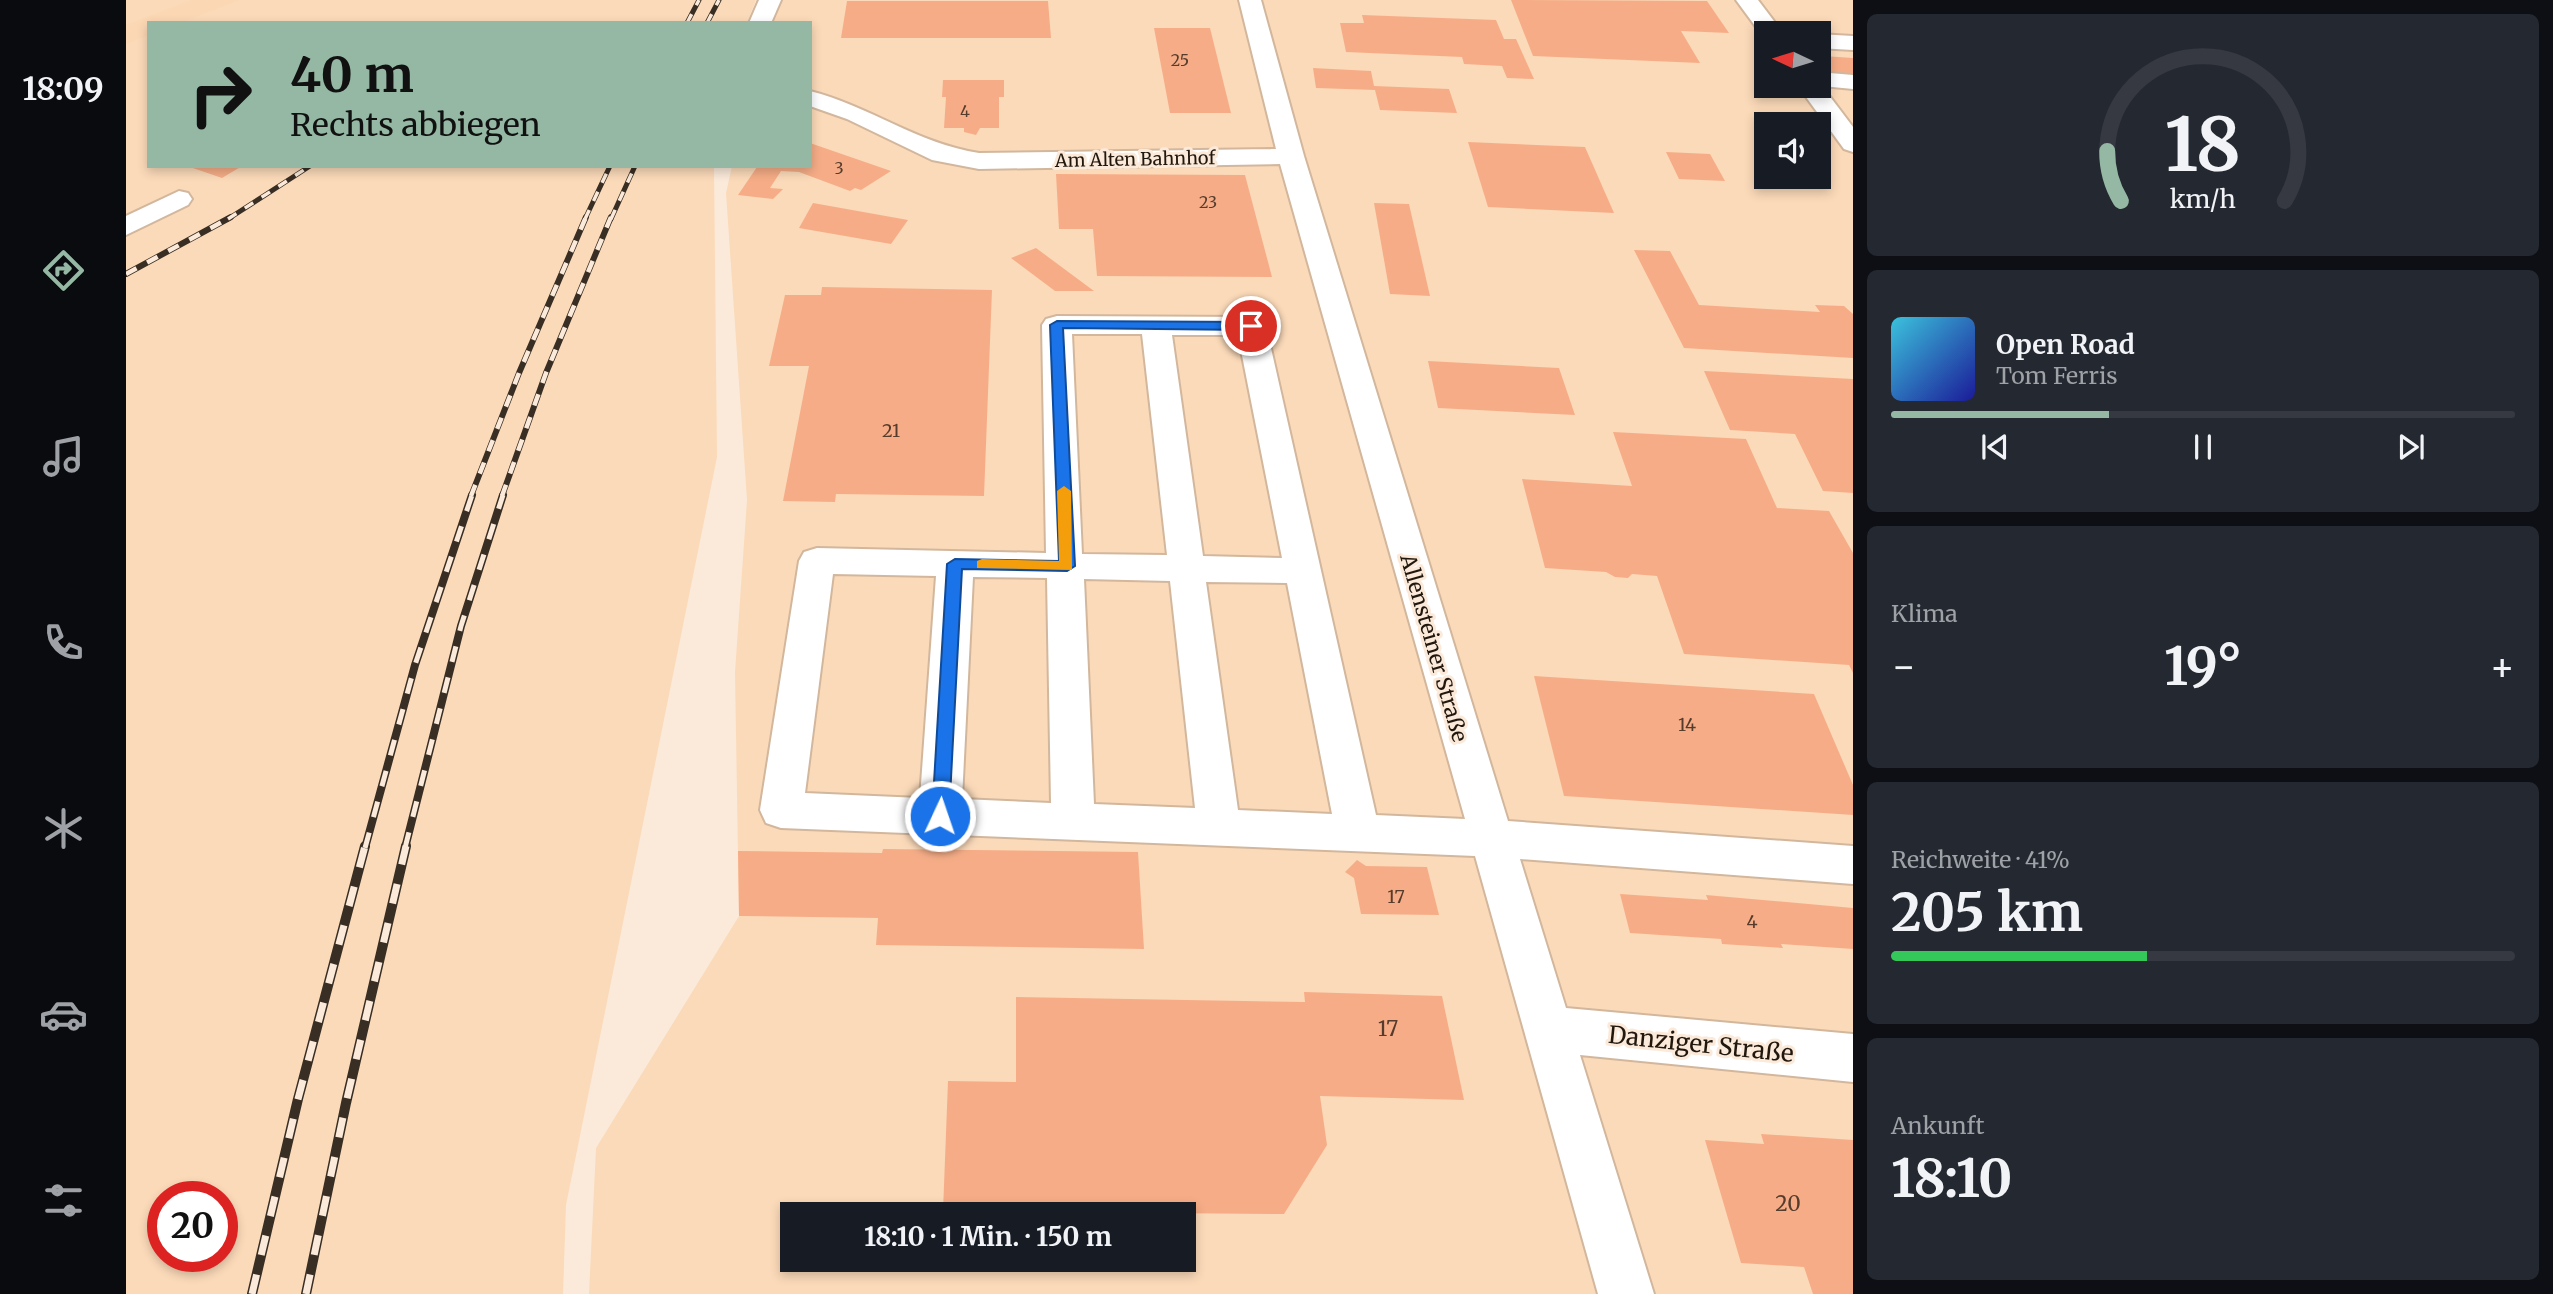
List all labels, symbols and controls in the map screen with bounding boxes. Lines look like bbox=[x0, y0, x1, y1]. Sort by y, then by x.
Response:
north arrow bbox=[1754, 21, 1830, 98]
map controls bbox=[1754, 21, 1831, 189]
text: 40 m bbox=[290, 44, 414, 105]
icon: right bbox=[175, 49, 266, 140]
house number: 25 bbox=[1171, 50, 1189, 70]
text: 18:09 bbox=[22, 69, 104, 109]
text: 18 bbox=[2165, 99, 2241, 191]
house number: 4 bbox=[960, 101, 970, 121]
text: Rechts abbiegen bbox=[290, 105, 541, 145]
button: sound bbox=[1754, 112, 1831, 189]
street label: Am Alten Bahnhof bbox=[1054, 146, 1217, 172]
house number: 3 bbox=[834, 158, 844, 178]
text: km/h bbox=[2170, 183, 2236, 215]
house number: 23 bbox=[1199, 192, 1217, 212]
icon: directions bbox=[39, 246, 88, 295]
pin bbox=[1221, 296, 1281, 356]
icon: arrive bbox=[1232, 307, 1270, 345]
text: Open Road bbox=[1996, 328, 2135, 361]
text: Tom Ferris bbox=[1996, 361, 2118, 390]
house number: 21 bbox=[882, 419, 900, 442]
icon: previous bbox=[1976, 428, 2014, 466]
icon: pause bbox=[2184, 428, 2222, 466]
icon: next bbox=[2392, 428, 2430, 466]
icon: music bbox=[39, 432, 88, 481]
street label: Allensteiner Straße bbox=[1394, 550, 1474, 745]
text: Klima bbox=[1891, 599, 1958, 628]
icon: phone bbox=[39, 618, 88, 667]
text: 19° bbox=[2164, 634, 2242, 699]
text: − bbox=[1891, 643, 1916, 690]
text: + bbox=[2490, 643, 2515, 690]
house number: 14 bbox=[1678, 713, 1696, 736]
position arrow bbox=[903, 779, 977, 853]
icon: climate bbox=[39, 804, 88, 853]
text: Reichweite · 41% bbox=[1891, 845, 2070, 874]
text: 205 km bbox=[1891, 880, 2083, 945]
house number: 17 bbox=[1387, 885, 1405, 908]
house number: 4 bbox=[1746, 910, 1758, 933]
icon: car bbox=[39, 990, 88, 1039]
house number: 17 bbox=[1378, 1015, 1398, 1042]
street label: Danziger Straße bbox=[1607, 1019, 1795, 1069]
text: Ankunft bbox=[1891, 1111, 1984, 1140]
text: 18:10 bbox=[1891, 1146, 2012, 1211]
icon: filters bbox=[39, 1176, 88, 1225]
speed limit sign: 20 bbox=[147, 1181, 238, 1272]
house number: 20 bbox=[1775, 1190, 1801, 1217]
text: 18:10 · 1 Min. · 150 m bbox=[864, 1220, 1112, 1253]

